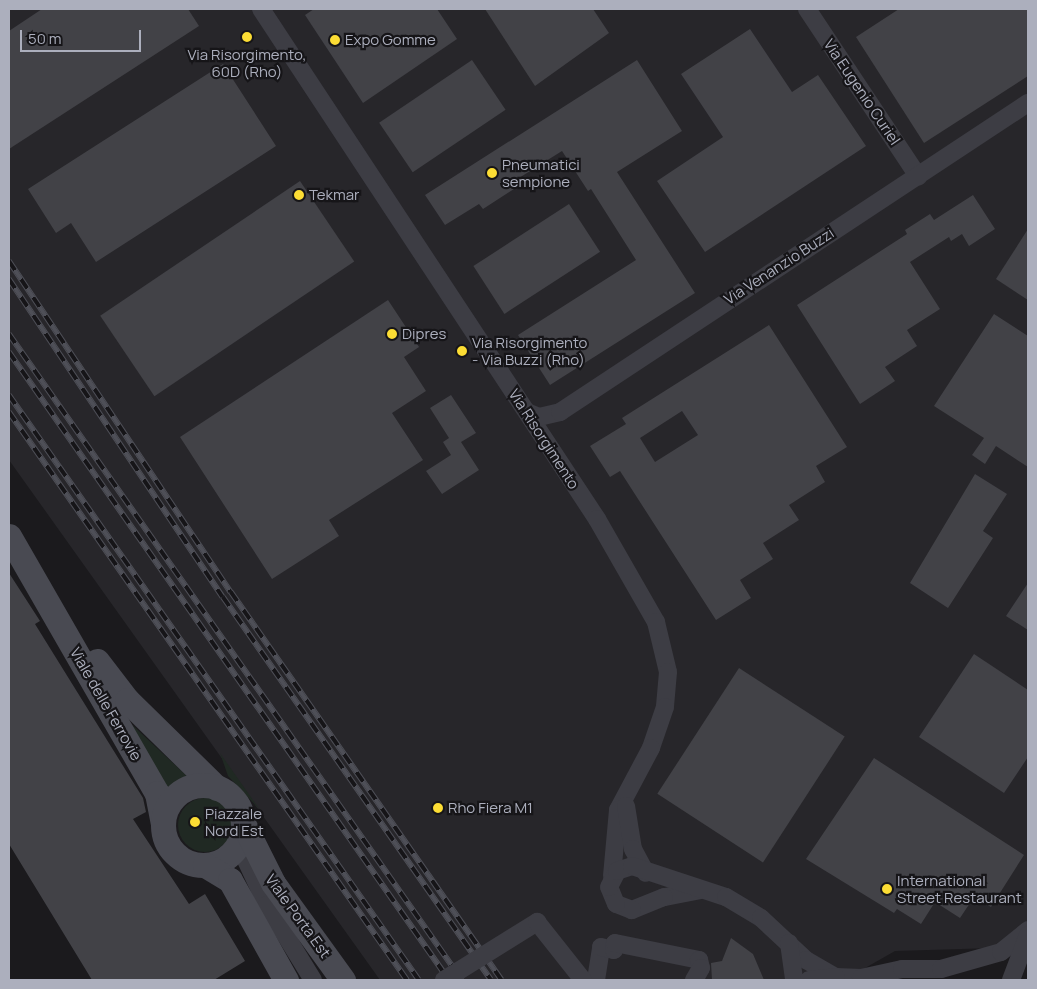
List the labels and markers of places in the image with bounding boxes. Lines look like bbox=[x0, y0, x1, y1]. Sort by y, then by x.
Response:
marker: Via Risorgimento, 60D (Rho) bbox=[241, 31, 253, 43]
place label: Expo Gomme bbox=[345, 31, 436, 49]
marker: Expo Gomme bbox=[329, 34, 341, 46]
place label: Via Risorgimento, 60D (Rho) bbox=[187, 45, 307, 80]
place label: Pneumatici sempione bbox=[502, 155, 580, 190]
marker: Pneumatici sempione bbox=[486, 167, 498, 179]
place label: Tekmar bbox=[309, 186, 359, 204]
marker: Tekmar bbox=[293, 189, 305, 201]
place label: Dipres bbox=[402, 325, 446, 343]
marker: Dipres bbox=[386, 328, 398, 340]
place label: Via Risorgimento - Via Buzzi (Rho) bbox=[472, 333, 587, 368]
marker: Via Risorgimento - Via Buzzi (Rho) bbox=[456, 345, 468, 357]
place label: Rho Fiera M1 bbox=[448, 799, 533, 817]
marker: Rho Fiera M1 bbox=[432, 802, 444, 814]
place label: Piazzale Nord Est bbox=[205, 804, 264, 839]
marker: Piazzale Nord Est bbox=[189, 816, 201, 828]
place label: International Street Restaurant bbox=[897, 871, 1022, 906]
marker: International Street Restaurant bbox=[881, 883, 893, 895]

